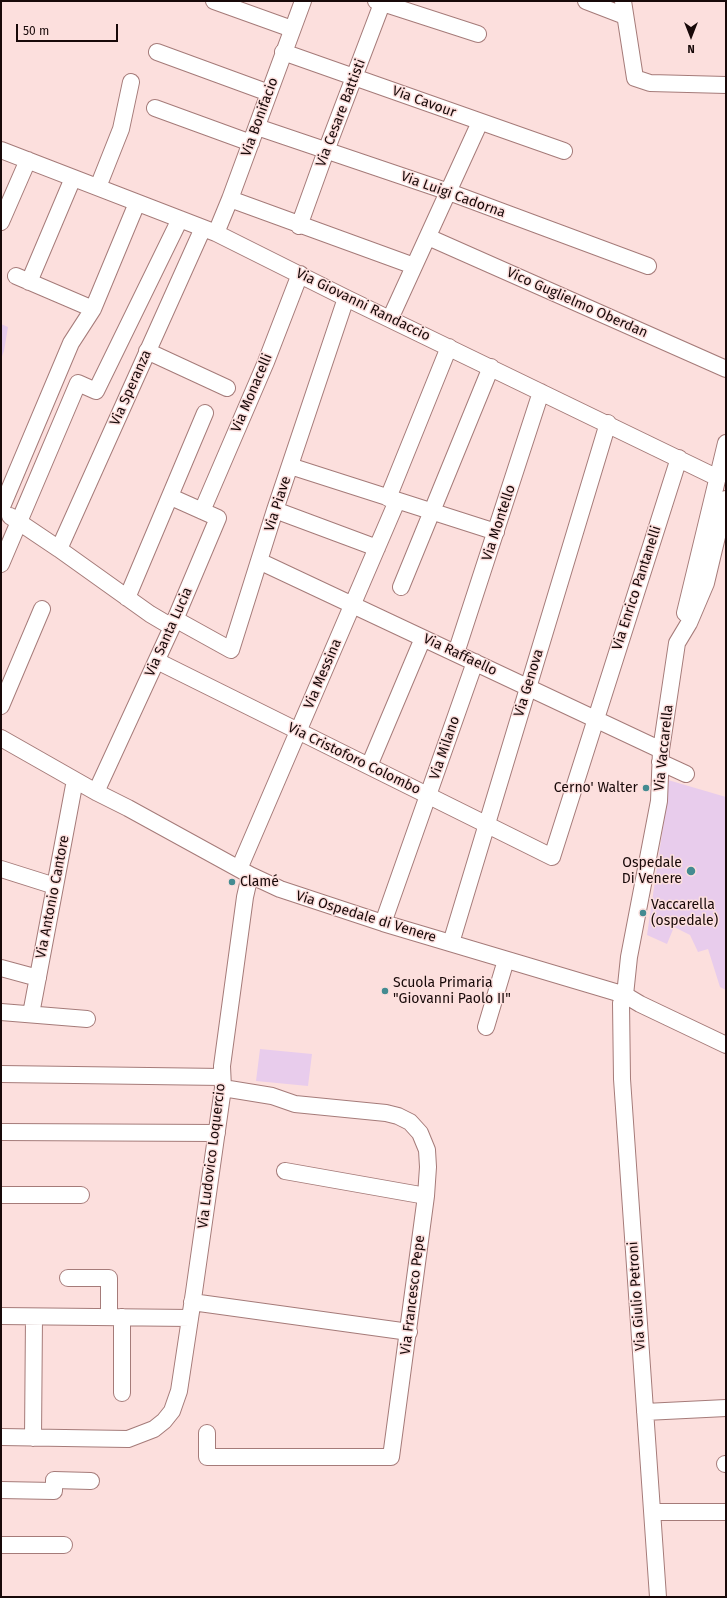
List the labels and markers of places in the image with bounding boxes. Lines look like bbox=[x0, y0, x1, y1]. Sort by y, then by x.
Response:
place label: Cerno' Walter bbox=[554, 780, 638, 796]
marker: Cerno' Walter bbox=[641, 783, 651, 793]
place label: Ospedale Di Venere bbox=[622, 855, 682, 888]
marker: Ospedale Di Venere bbox=[685, 865, 697, 877]
place label: Clamé bbox=[240, 874, 279, 890]
marker: Clamé bbox=[227, 877, 237, 887]
place label: Vaccarella (ospedale) bbox=[651, 897, 718, 930]
marker: Vaccarella (ospedale) bbox=[638, 908, 648, 918]
place label: Scuola Primaria "Giovanni Paolo II" bbox=[393, 975, 511, 1008]
marker: Scuola Primaria "Giovanni Paolo II" bbox=[380, 986, 390, 996]

